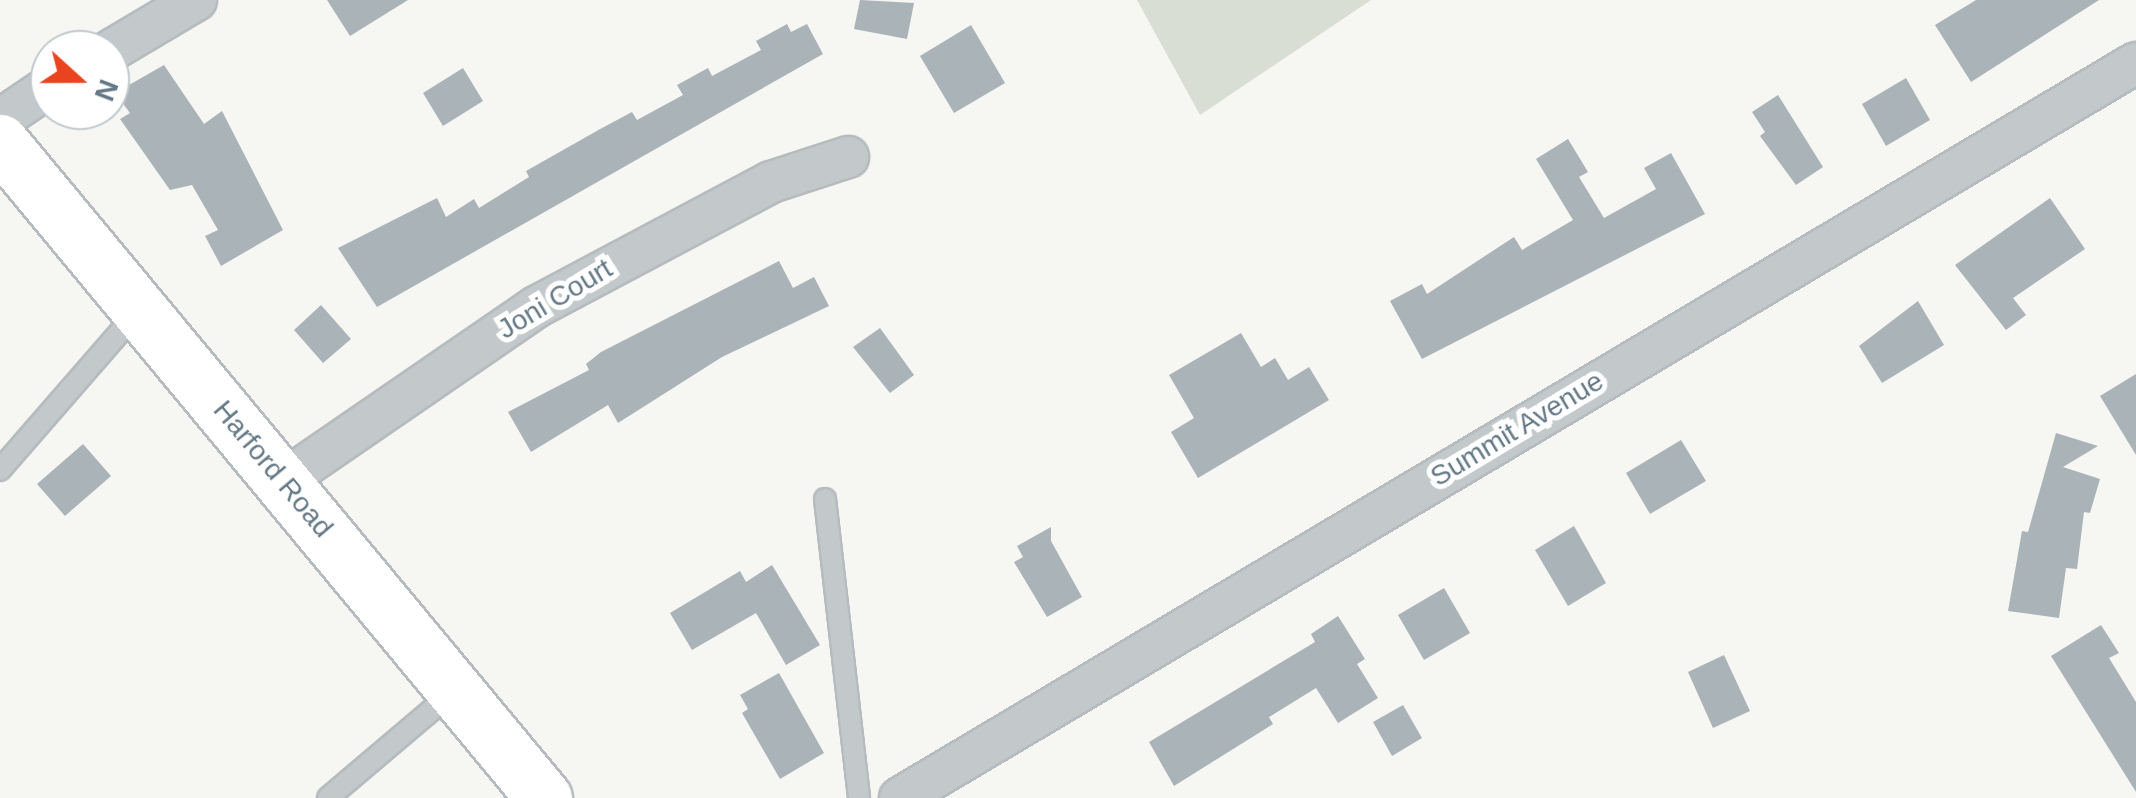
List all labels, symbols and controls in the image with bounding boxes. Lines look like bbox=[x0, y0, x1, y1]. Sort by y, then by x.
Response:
north arrow bbox=[30, 30, 130, 130]
text: N bbox=[89, 75, 125, 105]
street label: Joni Court bbox=[492, 252, 618, 346]
street label: Summit Avenue bbox=[1424, 364, 1610, 494]
street label: Harford Road bbox=[206, 394, 340, 544]

